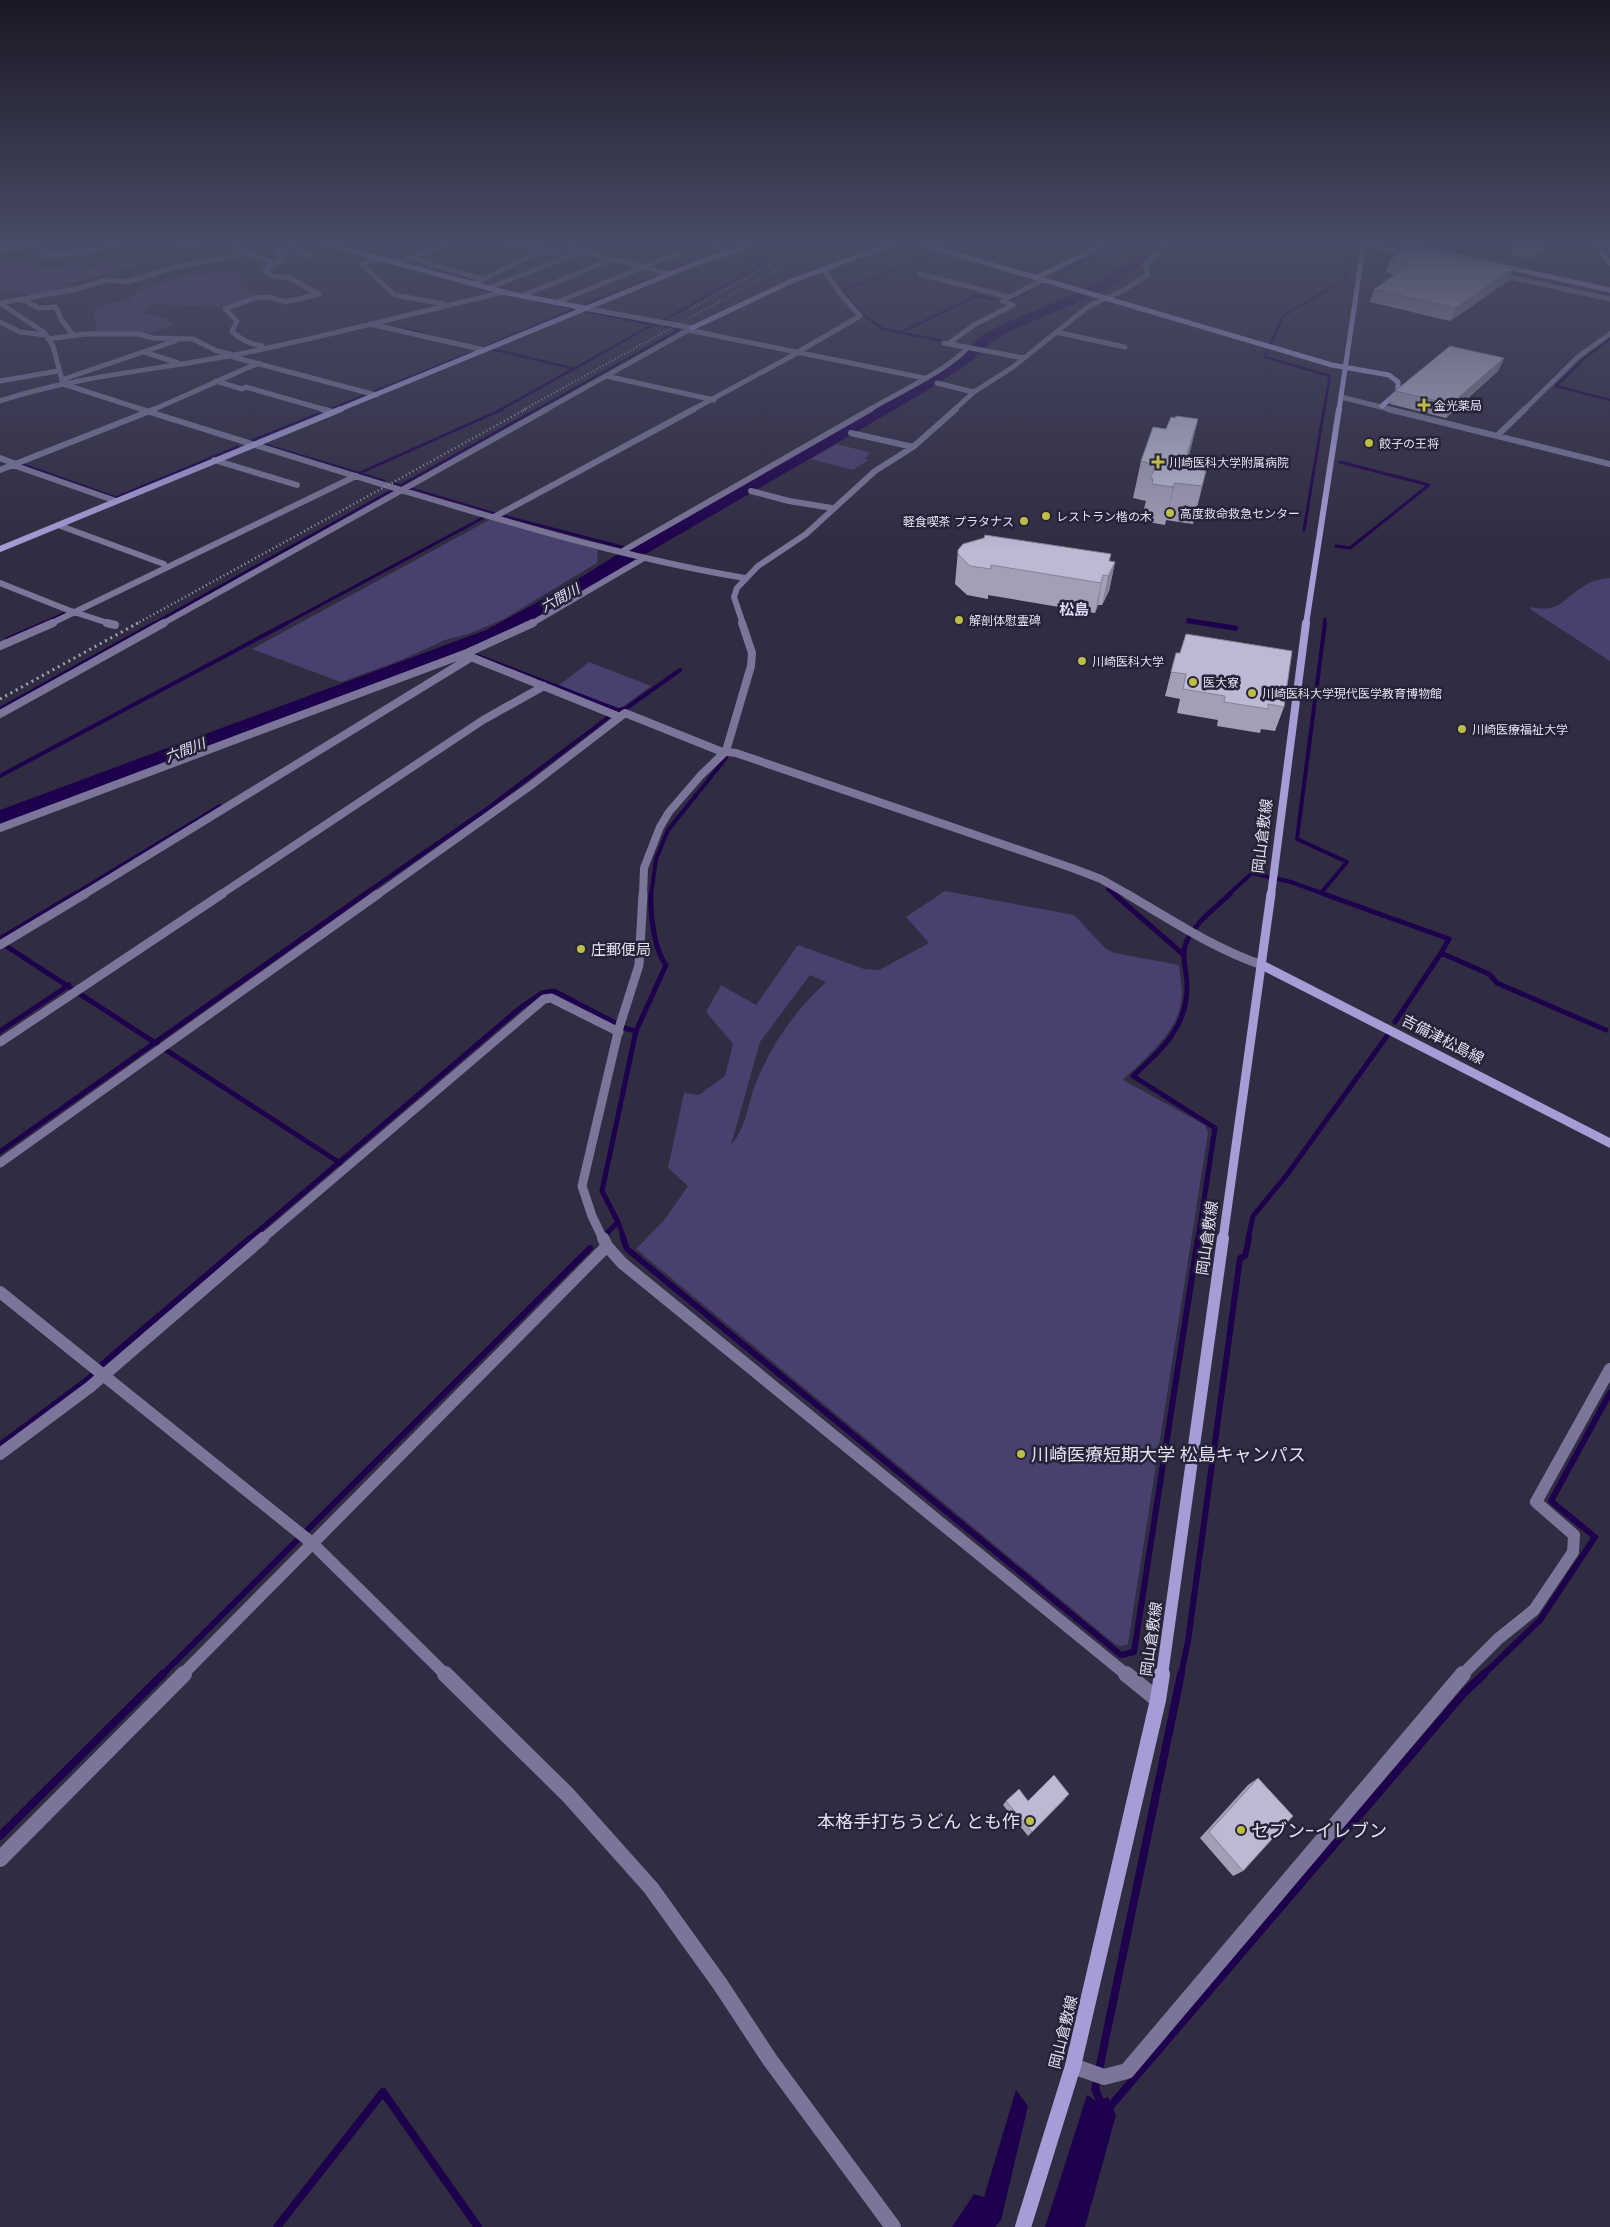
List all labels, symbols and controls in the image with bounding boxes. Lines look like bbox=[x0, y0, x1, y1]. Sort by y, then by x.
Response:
place label: 金光薬局 bbox=[1434, 397, 1482, 414]
marker: 金光薬局 bbox=[1418, 399, 1430, 411]
place label: 餃子の王将 bbox=[1379, 435, 1439, 452]
marker: 餃子の王将 bbox=[1363, 437, 1375, 449]
place label: 川崎医科大学附属病院 bbox=[1169, 454, 1289, 471]
marker: 川崎医科大学附属病院 bbox=[1151, 455, 1165, 469]
place label: 高度救命救急センター bbox=[1180, 505, 1300, 522]
marker: 高度救命救急センター bbox=[1164, 507, 1176, 519]
place label: レストラン楷の木 bbox=[1056, 508, 1152, 525]
marker: レストラン楷の木 bbox=[1040, 510, 1052, 522]
place label: 軽食喫茶 プラタナス bbox=[903, 513, 1014, 530]
marker: 軽食喫茶 プラタナス bbox=[1018, 515, 1030, 527]
water label: 六間川 bbox=[537, 578, 585, 617]
district label: 松島 bbox=[1059, 599, 1089, 620]
place label: 解剖体慰霊碑 bbox=[969, 612, 1041, 629]
marker: 解剖体慰霊碑 bbox=[953, 614, 965, 626]
place label: 川崎医科大学 bbox=[1092, 653, 1164, 670]
marker: 川崎医科大学 bbox=[1076, 655, 1088, 667]
place label: 医大寮 bbox=[1203, 674, 1239, 691]
marker: 医大寮 bbox=[1187, 676, 1199, 688]
place label: 川崎医科大学現代医学教育博物館 bbox=[1262, 685, 1442, 702]
marker: 川崎医科大学現代医学教育博物館 bbox=[1246, 687, 1258, 699]
place label: 川崎医療福祉大学 bbox=[1472, 721, 1568, 738]
marker: 川崎医療福祉大学 bbox=[1456, 723, 1468, 735]
water label: 六間川 bbox=[162, 732, 210, 767]
street label: 岡山倉敷線 bbox=[1247, 797, 1277, 875]
place label: 庄郵便局 bbox=[591, 939, 651, 960]
marker: 庄郵便局 bbox=[575, 943, 587, 955]
street label: 吉備津松島線 bbox=[1398, 1009, 1488, 1069]
street label: 岡山倉敷線 bbox=[1191, 1199, 1223, 1277]
place label: 川崎医療短期大学 松島キャンパス bbox=[1031, 1442, 1306, 1467]
marker: 川崎医療短期大学 松島キャンパス bbox=[1015, 1448, 1027, 1460]
street label: 岡山倉敷線 bbox=[1135, 1600, 1167, 1678]
place label: 本格手打ちうどん とも作 bbox=[817, 1809, 1020, 1834]
marker: 本格手打ちうどん とも作 bbox=[1024, 1815, 1036, 1827]
place label: セブン-イレブン bbox=[1251, 1818, 1387, 1843]
marker: セブン-イレブン bbox=[1235, 1824, 1247, 1836]
street label: 岡山倉敷線 bbox=[1044, 1993, 1082, 2071]

